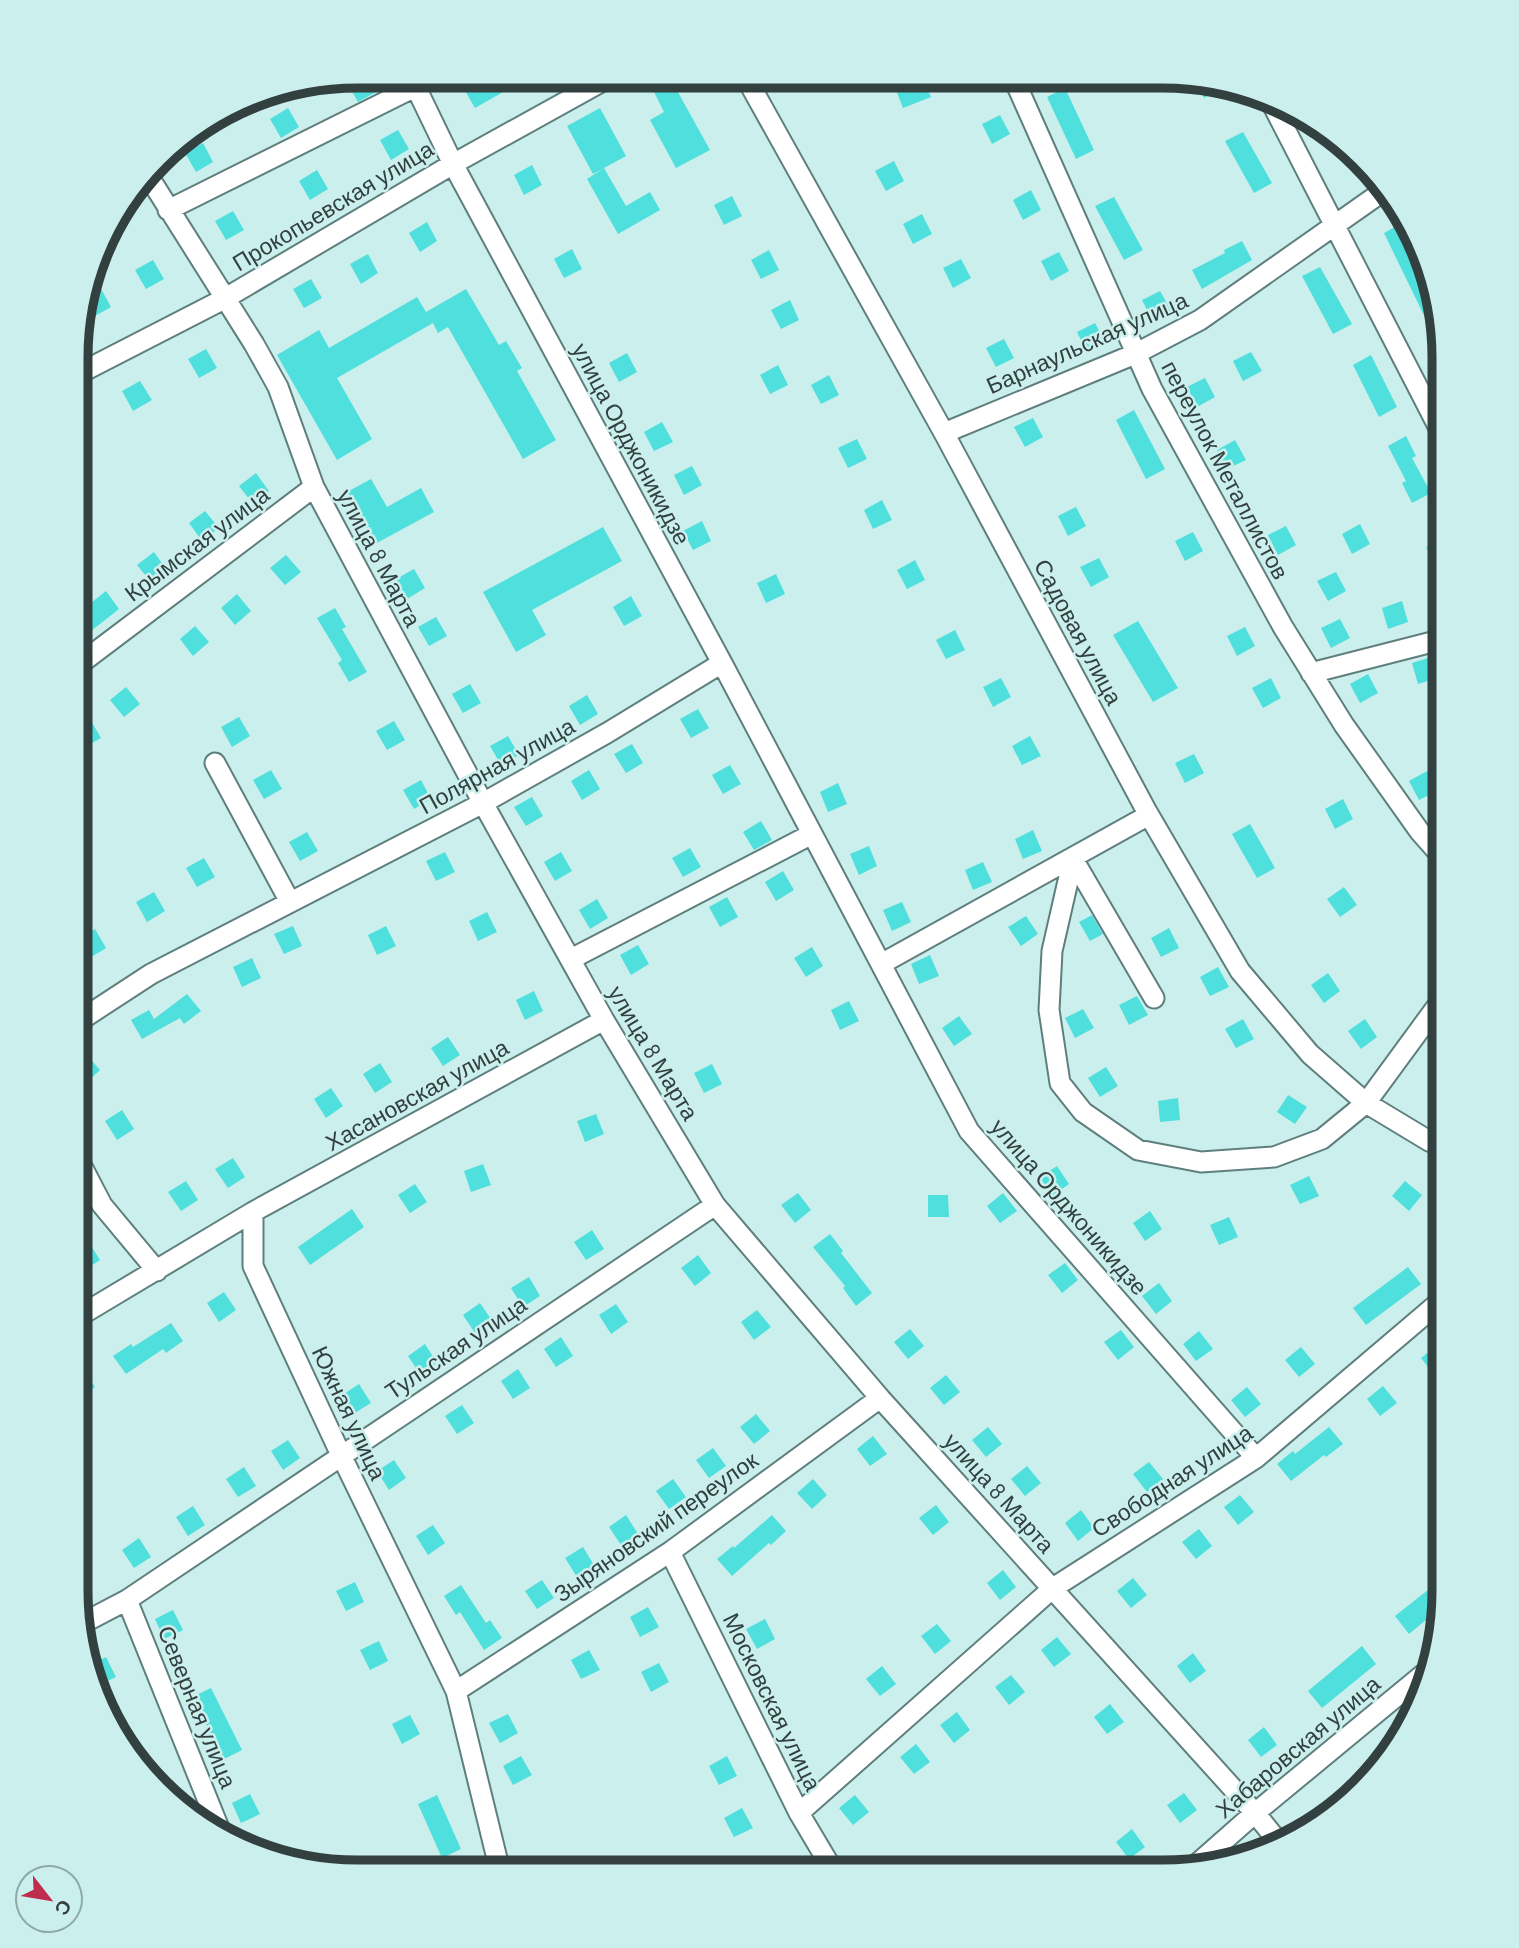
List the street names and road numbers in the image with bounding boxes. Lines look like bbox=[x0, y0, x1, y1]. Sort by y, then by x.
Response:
street label: Прокопьевская улица bbox=[227, 134, 438, 276]
street label: Барнаульская улица bbox=[982, 285, 1192, 399]
street label: улица Орджоникидзе bbox=[567, 338, 697, 549]
street label: переулок Металлистов bbox=[1156, 355, 1295, 584]
street label: Крымская улица bbox=[119, 480, 274, 607]
street label: улица 8 Марта bbox=[332, 484, 428, 631]
street label: Садовая улица bbox=[1029, 554, 1129, 709]
street label: Полярная улица bbox=[414, 711, 579, 819]
street label: улица 8 Марта bbox=[603, 980, 705, 1125]
street label: Хасановская улица bbox=[320, 1032, 513, 1156]
street label: улица Орджоникидзе bbox=[986, 1112, 1154, 1300]
street label: Тульская улица bbox=[380, 1290, 532, 1405]
street label: Южная улица bbox=[307, 1341, 393, 1484]
street label: Свободная улица bbox=[1086, 1418, 1257, 1543]
street label: улица 8 Марта bbox=[938, 1426, 1061, 1558]
street label: Зыряновский переулок bbox=[548, 1445, 764, 1607]
street label: Московская улица bbox=[718, 1608, 828, 1795]
street label: Северная улица bbox=[153, 1621, 243, 1792]
street label: Хабаровская улица bbox=[1209, 1669, 1386, 1823]

